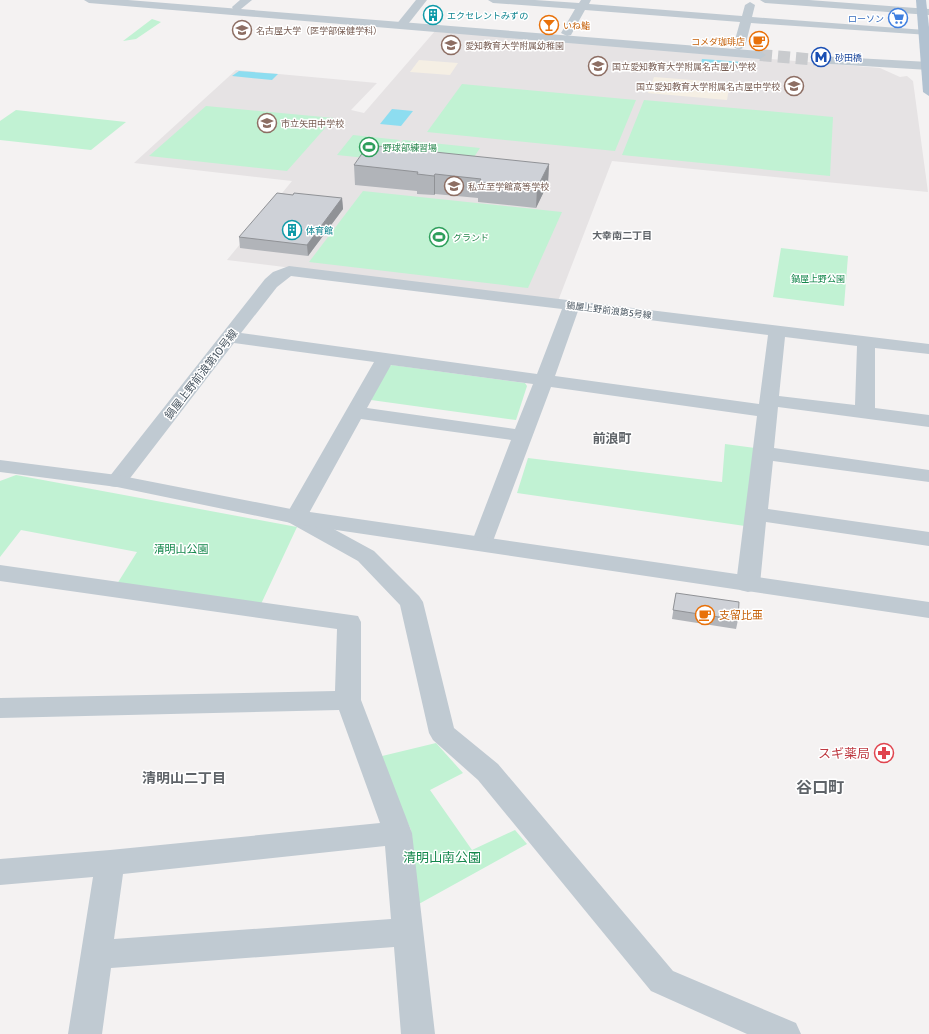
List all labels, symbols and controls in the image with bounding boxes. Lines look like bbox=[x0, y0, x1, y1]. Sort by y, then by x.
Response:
building icon: エクセレントみずの bbox=[422, 4, 444, 26]
supermarket icon: ローソン bbox=[887, 7, 909, 29]
place label: エクセレントみずの bbox=[447, 10, 528, 21]
place label: ローソン bbox=[848, 13, 884, 24]
bar icon: いね鮨 bbox=[538, 14, 560, 36]
school or university icon: 名古屋大学（医学部保健学科） bbox=[231, 19, 253, 41]
place label: いね鮨 bbox=[563, 20, 590, 31]
place label: 名古屋大学（医学部保健学科） bbox=[256, 25, 382, 36]
cafe icon: コメダ珈琲店 bbox=[748, 30, 770, 52]
school or university icon: 愛知教育大学附属幼稚園 bbox=[440, 34, 462, 56]
place label: コメダ珈琲店 bbox=[691, 36, 745, 47]
place label: 愛知教育大学附属幼稚園 bbox=[465, 40, 564, 51]
metro station icon: 砂田橋 bbox=[810, 46, 832, 68]
place label: 砂田橋 bbox=[835, 52, 862, 63]
school or university icon: 国立愛知教育大学附属名古屋小学校 bbox=[587, 55, 609, 77]
place label: 国立愛知教育大学附属名古屋小学校 bbox=[612, 61, 756, 72]
school or university icon: 国立愛知教育大学附属名古屋中学校 bbox=[783, 75, 805, 97]
place label: 国立愛知教育大学附属名古屋中学校 bbox=[636, 81, 780, 92]
school or university icon: 市立矢田中学校 bbox=[256, 112, 278, 134]
place label: 市立矢田中学校 bbox=[281, 118, 344, 129]
sports icon: 野球部練習場 bbox=[358, 136, 380, 158]
place label: 野球部練習場 bbox=[383, 142, 437, 153]
school or university icon: 私立至学館高等学校 bbox=[443, 175, 465, 197]
place label: 私立至学館高等学校 bbox=[468, 181, 549, 192]
building icon: 体育館 bbox=[281, 219, 303, 241]
place label: 体育館 bbox=[306, 225, 333, 236]
sports icon: グランド bbox=[428, 226, 450, 248]
district label: 大幸南二丁目 bbox=[592, 229, 652, 242]
place label: グランド bbox=[453, 232, 489, 243]
park label: 鍋屋上野公園 bbox=[791, 273, 845, 284]
street label: 鍋屋上野前浪第5号線 bbox=[566, 299, 653, 321]
street label: 鍋屋上野前浪第10号線 bbox=[162, 326, 240, 422]
district label: 前浪町 bbox=[592, 430, 632, 446]
park label: 清明山公園 bbox=[154, 542, 209, 556]
cafe icon: 支留比亜 bbox=[694, 604, 716, 626]
place label: 支留比亜 bbox=[719, 608, 763, 622]
pharmacy icon: スギ薬局 bbox=[873, 742, 895, 764]
place label: スギ薬局 bbox=[818, 745, 870, 761]
district label: 清明山二丁目 bbox=[142, 769, 226, 787]
district label: 谷口町 bbox=[796, 778, 844, 797]
park label: 清明山南公園 bbox=[403, 849, 481, 865]

